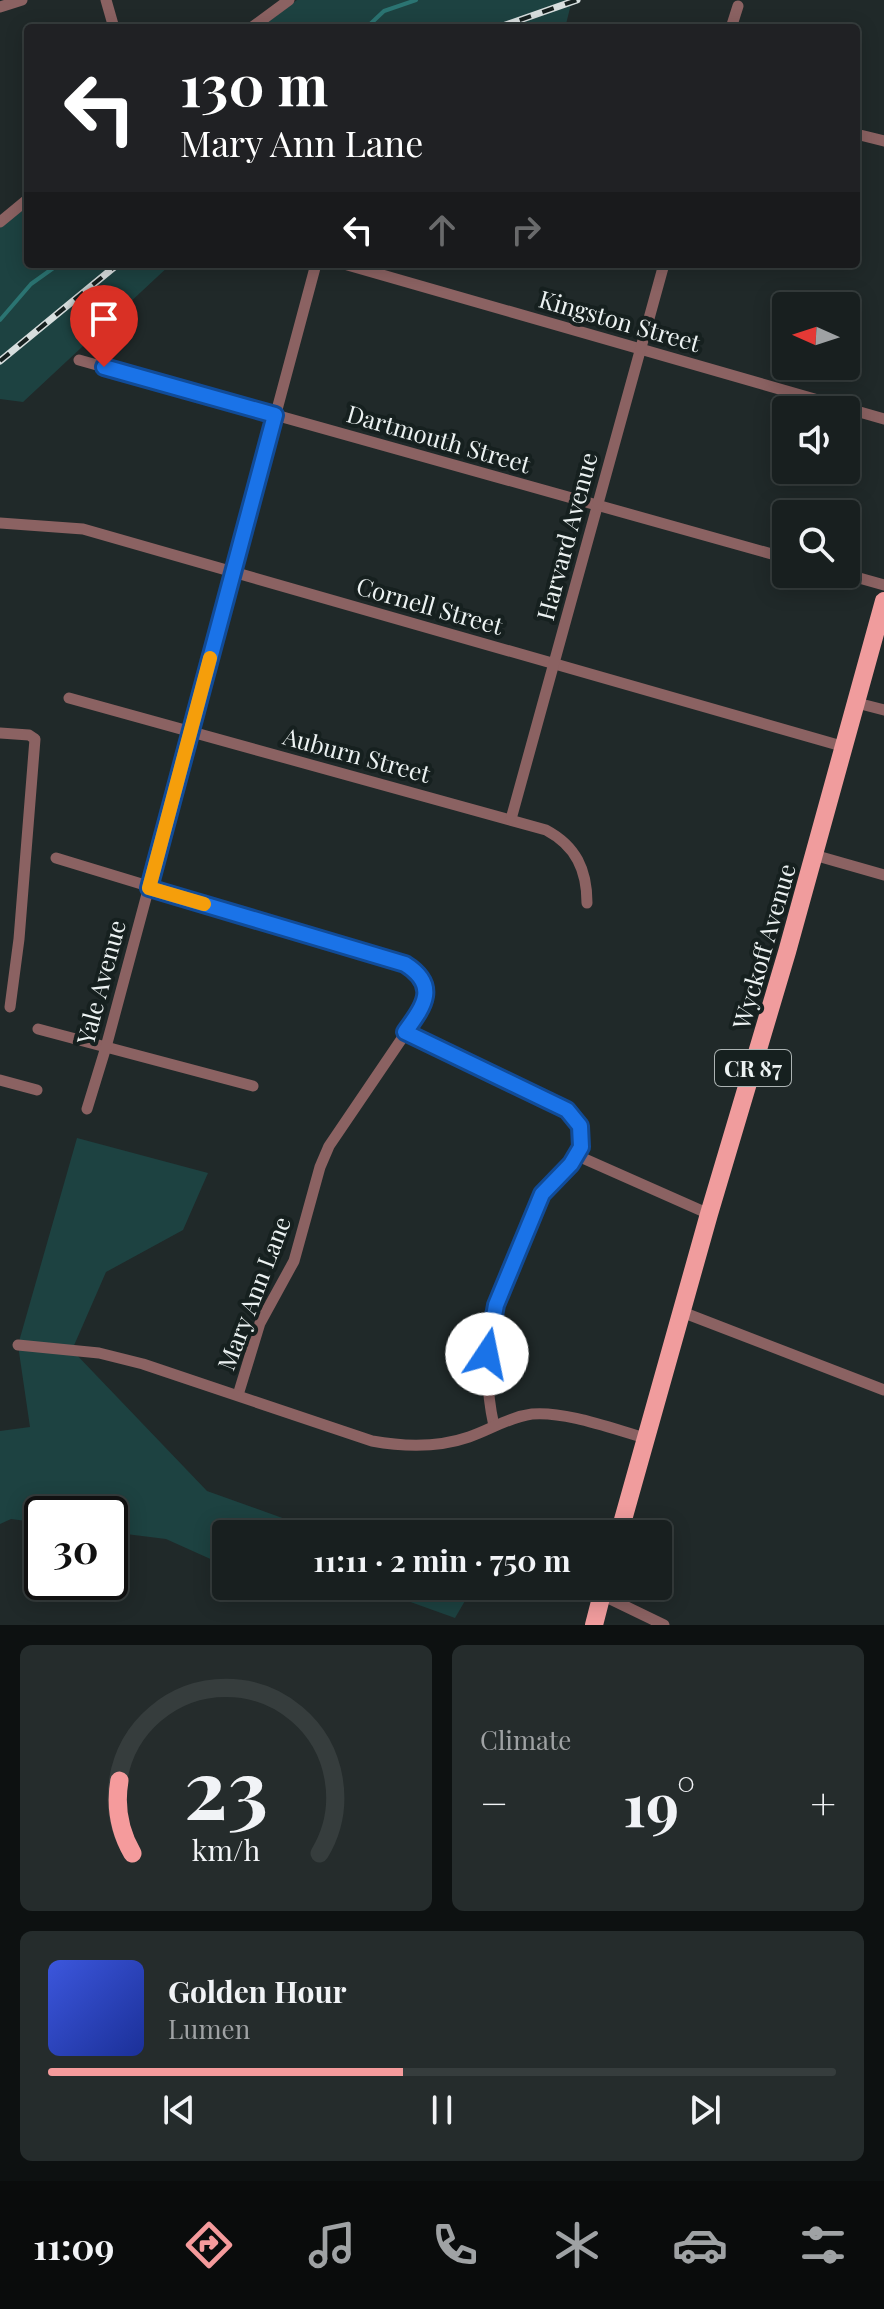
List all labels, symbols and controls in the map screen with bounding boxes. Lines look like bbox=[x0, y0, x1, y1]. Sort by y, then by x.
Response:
text: 130 m bbox=[180, 46, 328, 121]
icon: left bbox=[48, 56, 152, 160]
text: Mary Ann Lane bbox=[180, 118, 424, 166]
icon: left bbox=[336, 208, 380, 252]
icon: ahead bbox=[420, 208, 464, 252]
icon: right bbox=[504, 208, 548, 252]
street label: Kingston Street bbox=[536, 282, 705, 358]
pin bbox=[70, 285, 138, 367]
north arrow bbox=[772, 292, 860, 380]
map controls bbox=[772, 292, 860, 588]
icon: arrive bbox=[82, 297, 126, 341]
street label: Dartmouth Street bbox=[343, 396, 535, 480]
button: sound bbox=[772, 396, 860, 484]
street label: Harvard Avenue bbox=[528, 448, 604, 624]
button: search bbox=[772, 500, 860, 588]
street label: Cornell Street bbox=[353, 569, 507, 641]
street label: Auburn Street bbox=[279, 719, 435, 789]
street label: Wyckoff Avenue bbox=[724, 860, 802, 1033]
street label: Yale Avenue bbox=[68, 916, 132, 1049]
road number: CR 87 bbox=[715, 1050, 791, 1086]
street label: Mary Ann Lane bbox=[209, 1211, 297, 1375]
position arrow bbox=[445, 1312, 529, 1396]
speed limit sign: 30 bbox=[24, 1496, 128, 1600]
text: 11:11 · 2 min · 750 m bbox=[313, 1540, 571, 1580]
text: Climate bbox=[480, 1722, 571, 1757]
text: 23 bbox=[184, 1730, 268, 1841]
text: 19° bbox=[623, 1762, 696, 1842]
text: − bbox=[480, 1772, 508, 1831]
text: + bbox=[810, 1772, 836, 1831]
text: km/h bbox=[192, 1830, 260, 1868]
text: Golden Hour bbox=[168, 1971, 347, 2011]
text: Lumen bbox=[168, 2011, 250, 2046]
icon: previous bbox=[157, 2088, 201, 2132]
icon: pause bbox=[420, 2088, 464, 2132]
icon: next bbox=[683, 2088, 727, 2132]
icon: directions bbox=[181, 2217, 237, 2273]
icon: music bbox=[304, 2217, 360, 2273]
icon: phone bbox=[427, 2217, 483, 2273]
icon: climate bbox=[549, 2217, 605, 2273]
icon: car bbox=[672, 2217, 728, 2273]
icon: filters bbox=[795, 2217, 851, 2273]
text: 11:09 bbox=[33, 2221, 115, 2269]

